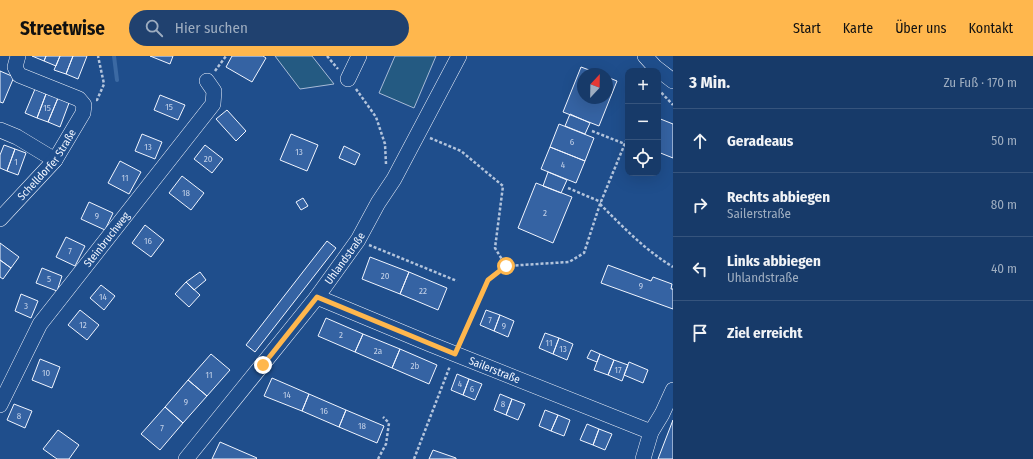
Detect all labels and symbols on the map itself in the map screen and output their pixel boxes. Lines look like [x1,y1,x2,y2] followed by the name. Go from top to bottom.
[577,68,613,104] north arrow
[165,102,173,112] house number: 15
[43,103,51,113] house number: 15
[15,127,79,203] street label: Schelldorfer Straße
[570,137,575,147] house number: 6
[144,142,152,152] house number: 13
[295,147,303,157] house number: 13
[204,154,213,164] house number: 20
[14,157,18,167] house number: 1
[561,160,566,170] house number: 4
[122,173,128,183] house number: 11
[182,188,191,198] house number: 18
[543,208,547,218] house number: 2
[81,209,133,270] street label: Steinbruchweg
[95,211,99,221] house number: 9
[322,230,368,287] street label: Uhlandstraße
[144,236,153,246] house number: 16
[68,246,72,256] house number: 7
[497,257,515,275] route start
[381,271,390,281] house number: 20
[47,274,51,284] house number: 5
[639,281,643,291] house number: 9
[419,286,427,296] house number: 22
[99,292,108,302] house number: 14
[24,301,28,311] house number: 3
[488,315,492,325] house number: 7
[79,320,87,330] house number: 12
[502,321,506,331] house number: 9
[339,330,343,340] house number: 2
[546,338,552,348] house number: 11
[559,344,567,354] house number: 13
[374,346,383,356] house number: 2a
[467,354,522,386] street label: Sailerstraße
[254,356,272,374] route end
[411,361,420,371] house number: 2b
[614,365,622,375] house number: 17
[42,368,50,378] house number: 10
[206,370,212,380] house number: 11
[458,379,463,389] house number: 4
[470,384,475,394] house number: 6
[283,390,292,400] house number: 14
[184,397,188,407] house number: 9
[501,399,506,409] house number: 8
[320,406,329,416] house number: 16
[17,411,22,421] house number: 8
[358,421,367,431] house number: 18
[160,423,164,433] house number: 7

